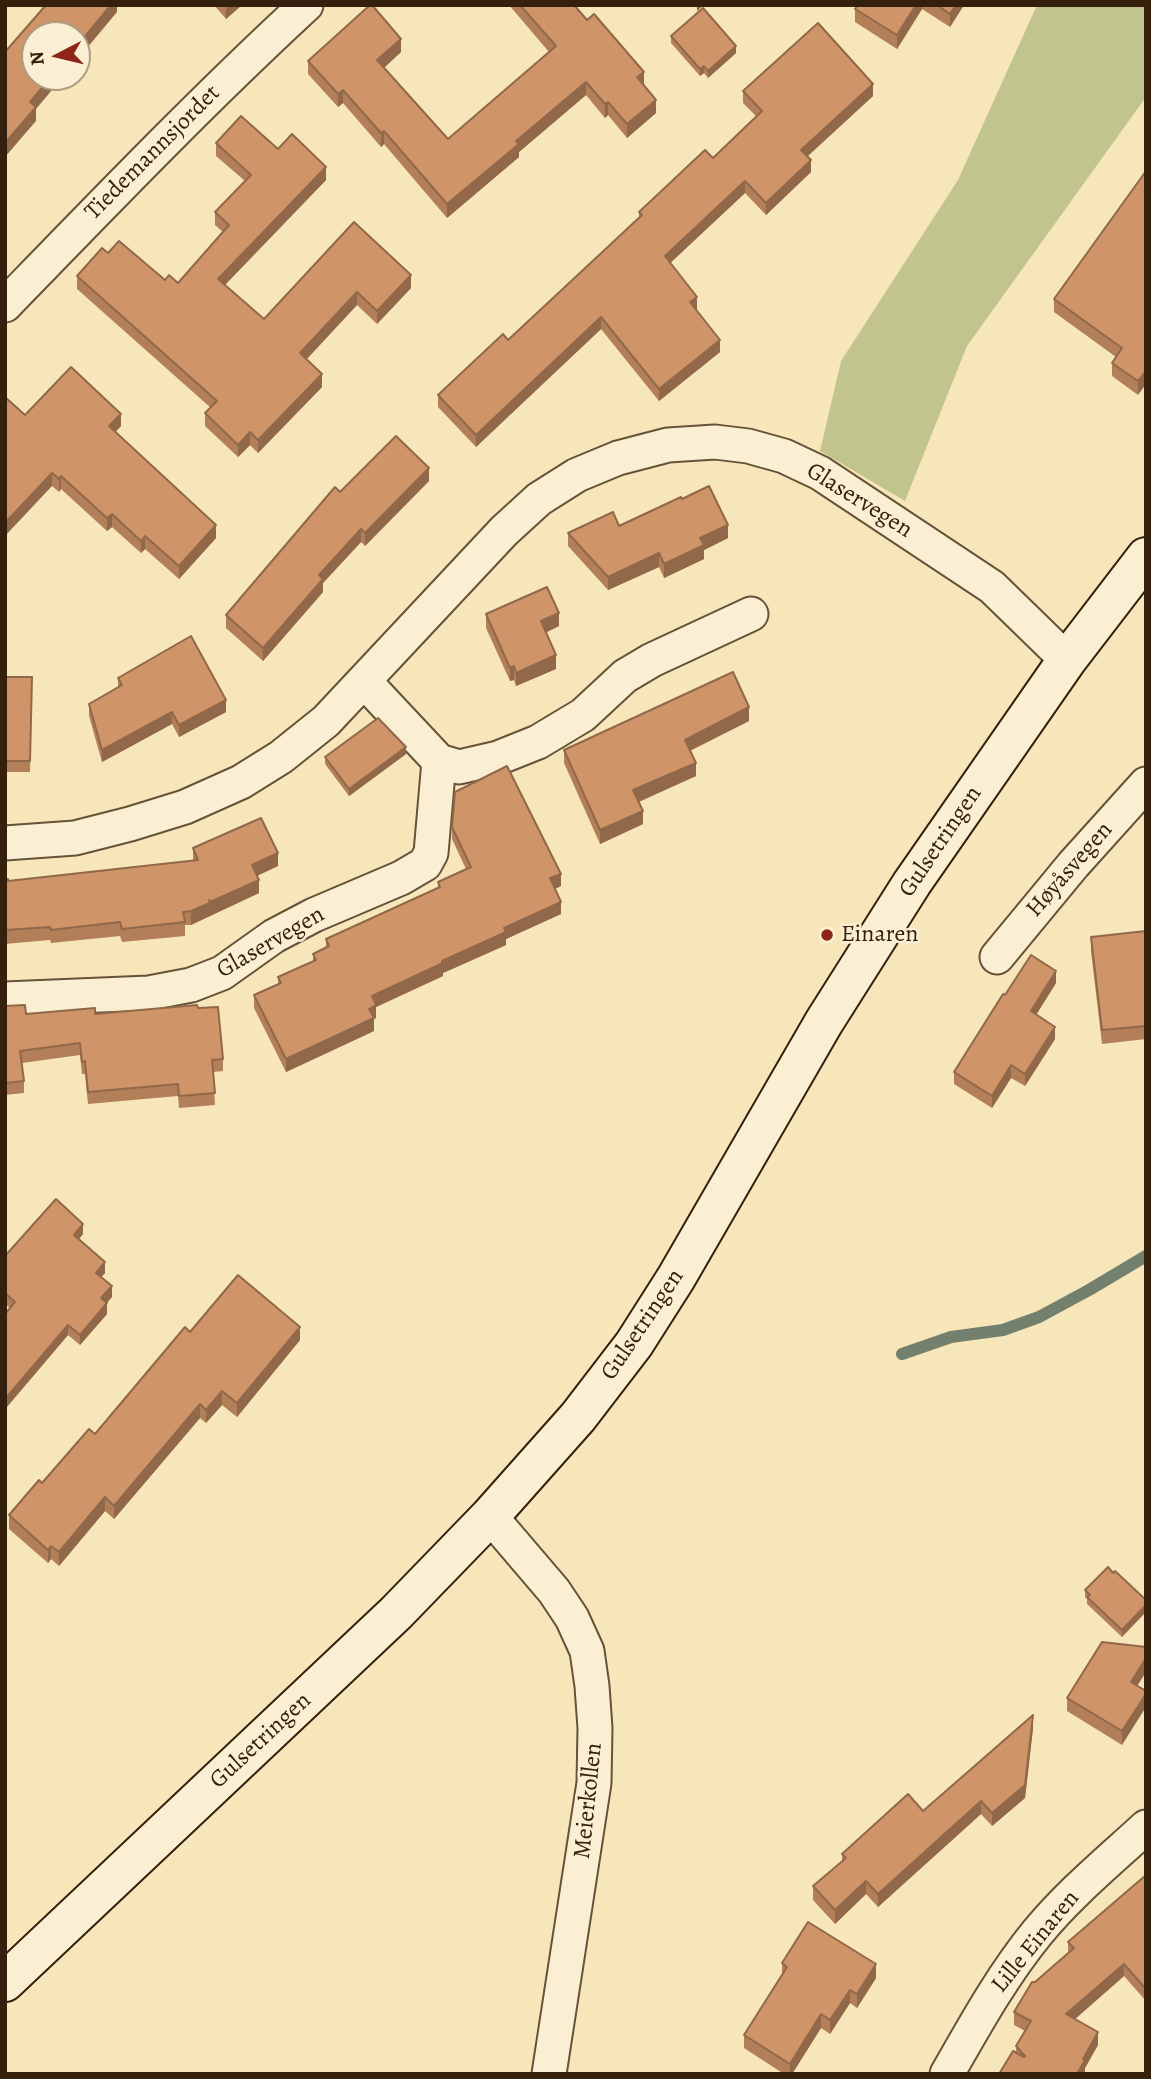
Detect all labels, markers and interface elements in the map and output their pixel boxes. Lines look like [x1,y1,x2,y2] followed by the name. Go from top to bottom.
[21,21,91,91] north arrow
[23,50,51,67] text: N
[79,79,227,227] street label: Tiedemannsjordet
[801,457,917,545] street label: Glaservegen
[893,781,989,903] street label: Gulsetringen
[1021,816,1119,924] street label: Høyåsvegen
[212,901,330,985] street label: Glaservegen
[841,921,918,949] place label: Einaren
[819,927,835,943] marker: Einaren
[595,1264,691,1386] street label: Gulsetringen
[204,1687,318,1795] street label: Gulsetringen
[569,1742,609,1860] street label: Meierkollen
[986,1885,1086,1999] street label: Lille Einaren

